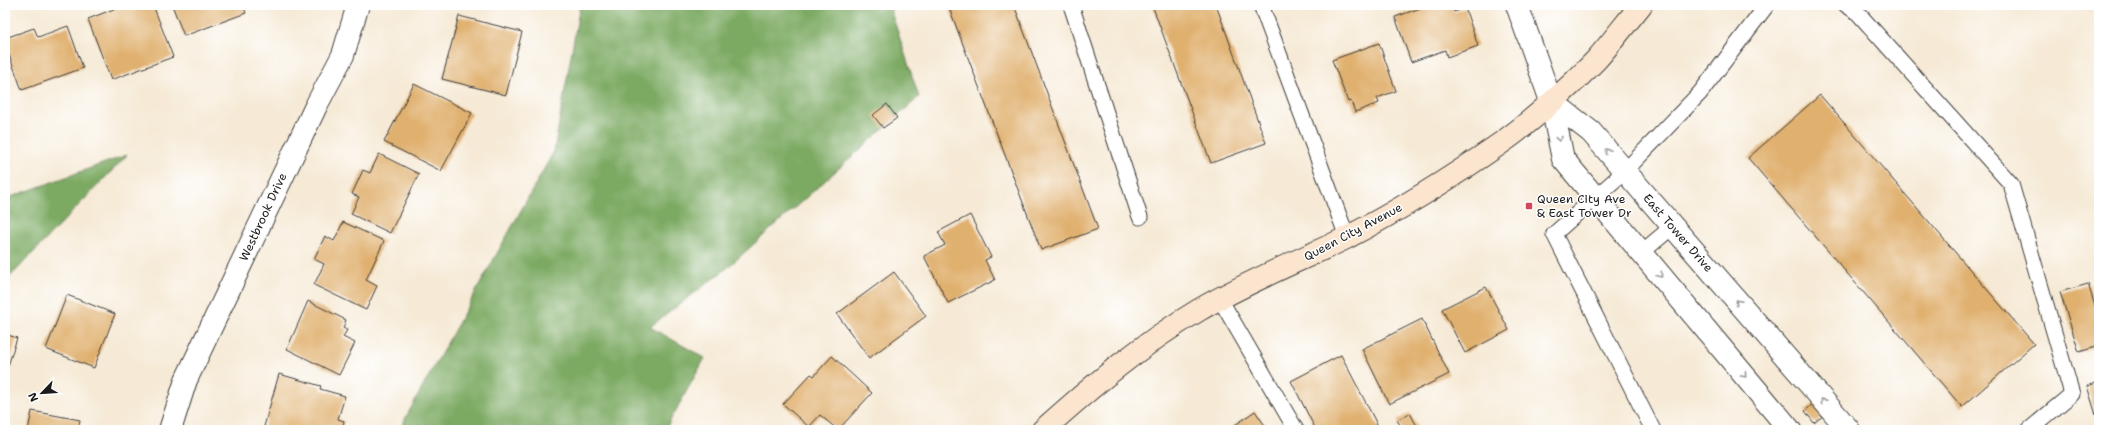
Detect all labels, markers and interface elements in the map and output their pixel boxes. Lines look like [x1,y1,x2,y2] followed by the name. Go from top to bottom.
[1554,136,1562,143] one-way arrow
[1605,148,1612,156] one-way arrow
[236,170,291,264] street label: Westbrook Drive
[1640,190,1717,276] street label: East Tower Drive
[1537,191,1632,221] place label: Queen City Ave & East Tower Dr
[1301,199,1405,265] street label: Queen City Avenue
[1524,201,1534,211] marker: Queen City Ave & East Tower Dr
[1656,271,1663,278] one-way arrow
[1735,300,1742,307] one-way arrow
[1739,370,1746,378] one-way arrow
[22,373,62,413] north arrow
[25,390,42,404] text: N
[1821,398,1828,405] one-way arrow

